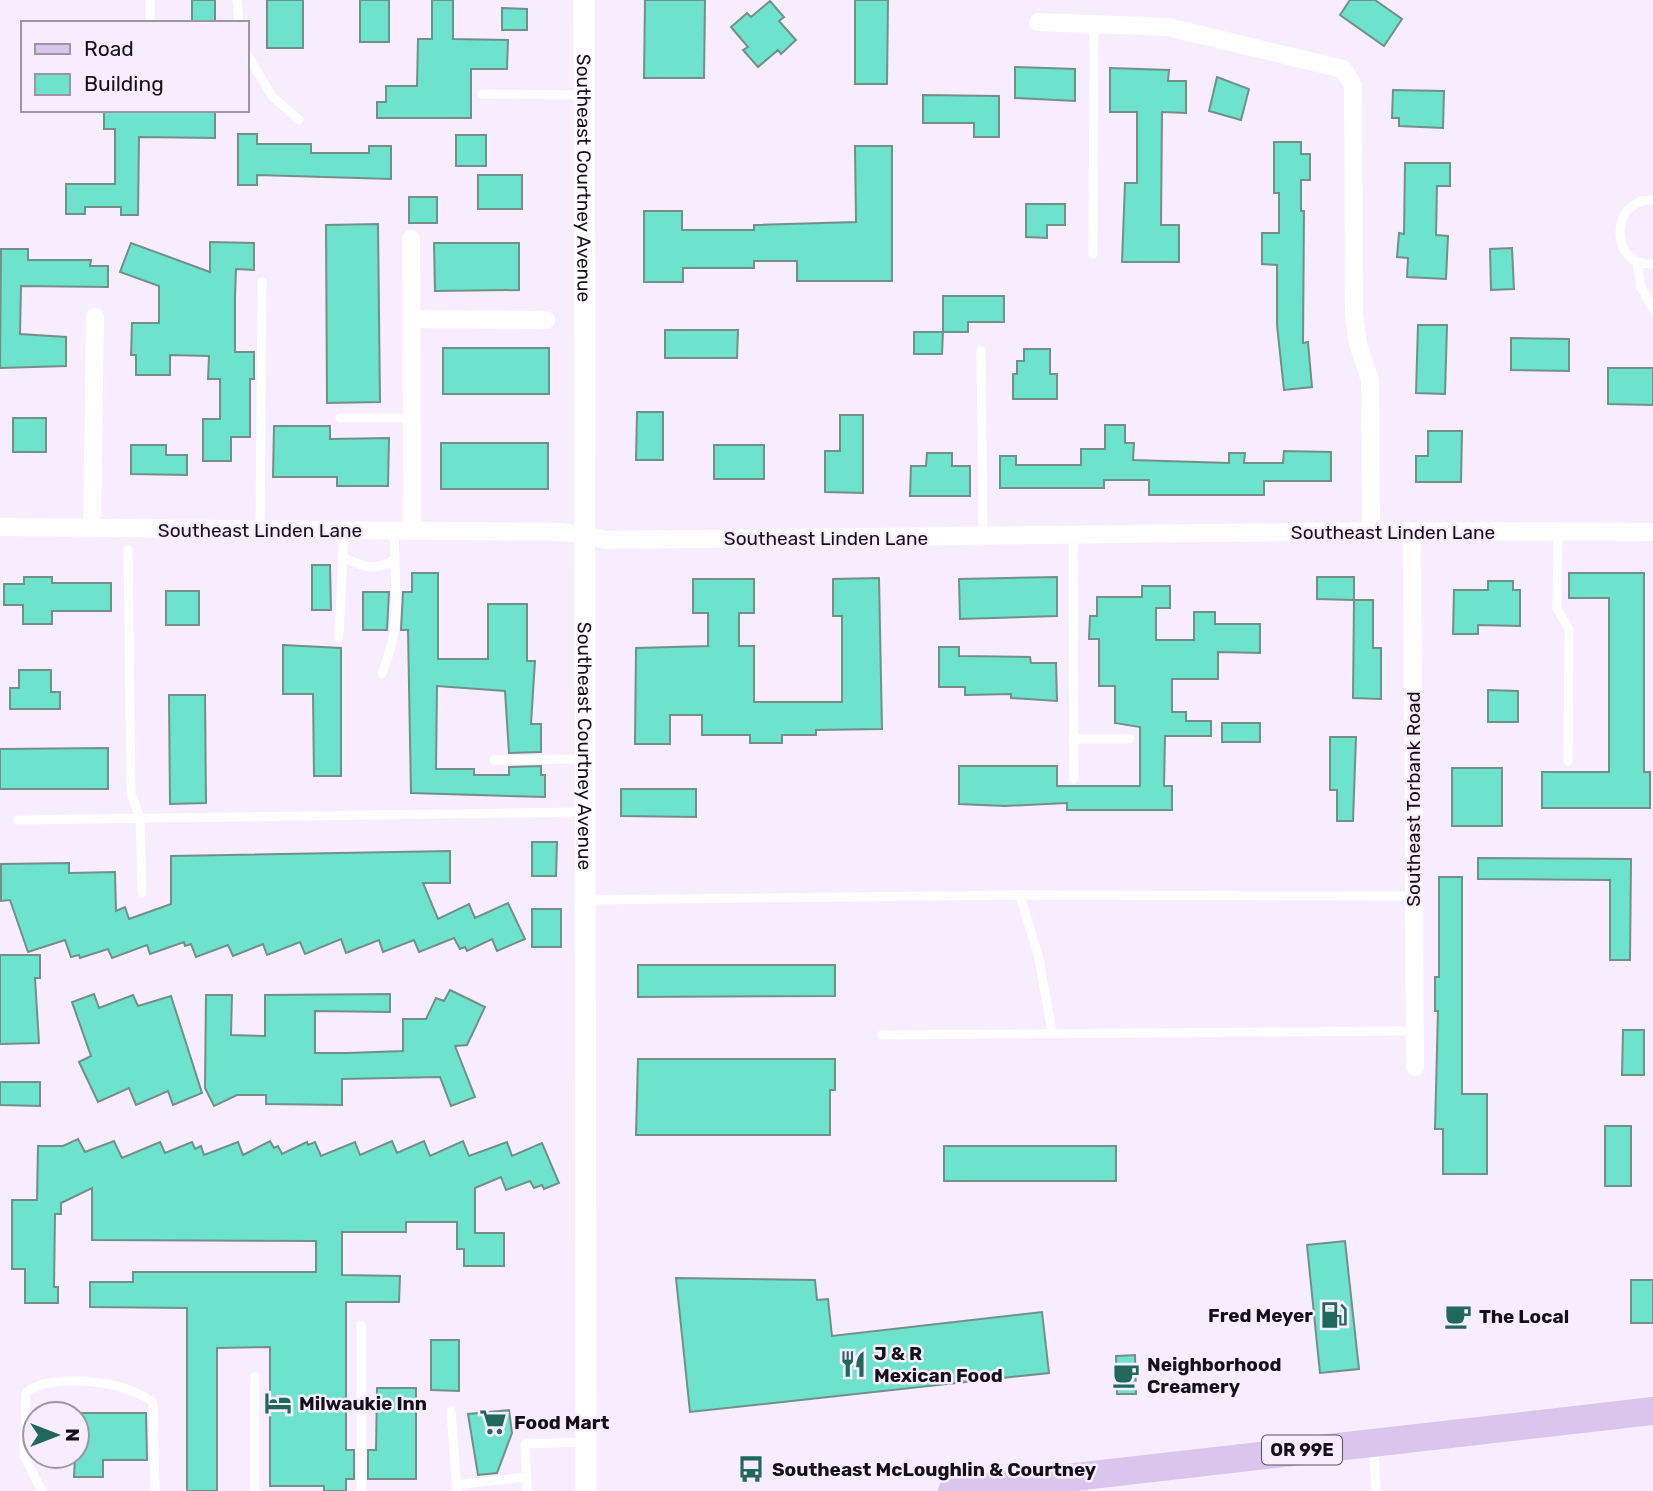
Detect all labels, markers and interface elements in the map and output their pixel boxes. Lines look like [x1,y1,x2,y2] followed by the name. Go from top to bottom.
[21,21,248,112] legend
[84,36,134,61] text: Road
[572,54,595,302] street label: Southeast Courtney Avenue
[84,71,164,96] text: Building
[158,519,362,542] street label: Southeast Linden Lane
[1291,521,1495,544] street label: Southeast Linden Lane
[724,527,928,550] street label: Southeast Linden Lane
[573,622,596,870] street label: Southeast Courtney Avenue
[1402,691,1425,907] street label: Southeast Torbank Road
[1319,1300,1349,1330] fuel station icon: Fred Meyer
[1443,1301,1473,1331] cafe icon: The Local
[1208,1304,1313,1327] place label: Fred Meyer
[1479,1305,1569,1328] place label: The Local
[874,1342,1003,1387] place label: J & R Mexican Food
[838,1349,868,1379] restaurant icon: J & R Mexican Food
[1147,1353,1282,1398] place label: Neighborhood Creamery
[1111,1360,1141,1390] cafe icon: Neighborhood Creamery
[263,1388,293,1418] hotel icon: Milwaukie Inn
[299,1392,427,1415] place label: Milwaukie Inn
[21,1400,91,1470] north arrow
[478,1407,508,1437] supermarket icon: Food Mart
[514,1411,609,1434] place label: Food Mart
[61,1428,84,1442] text: N
[1262,1436,1342,1464] road number: OR 99E
[736,1454,766,1484] bus stop icon: Southeast McLoughlin & Courtney
[772,1458,1097,1481] place label: Southeast McLoughlin & Courtney

